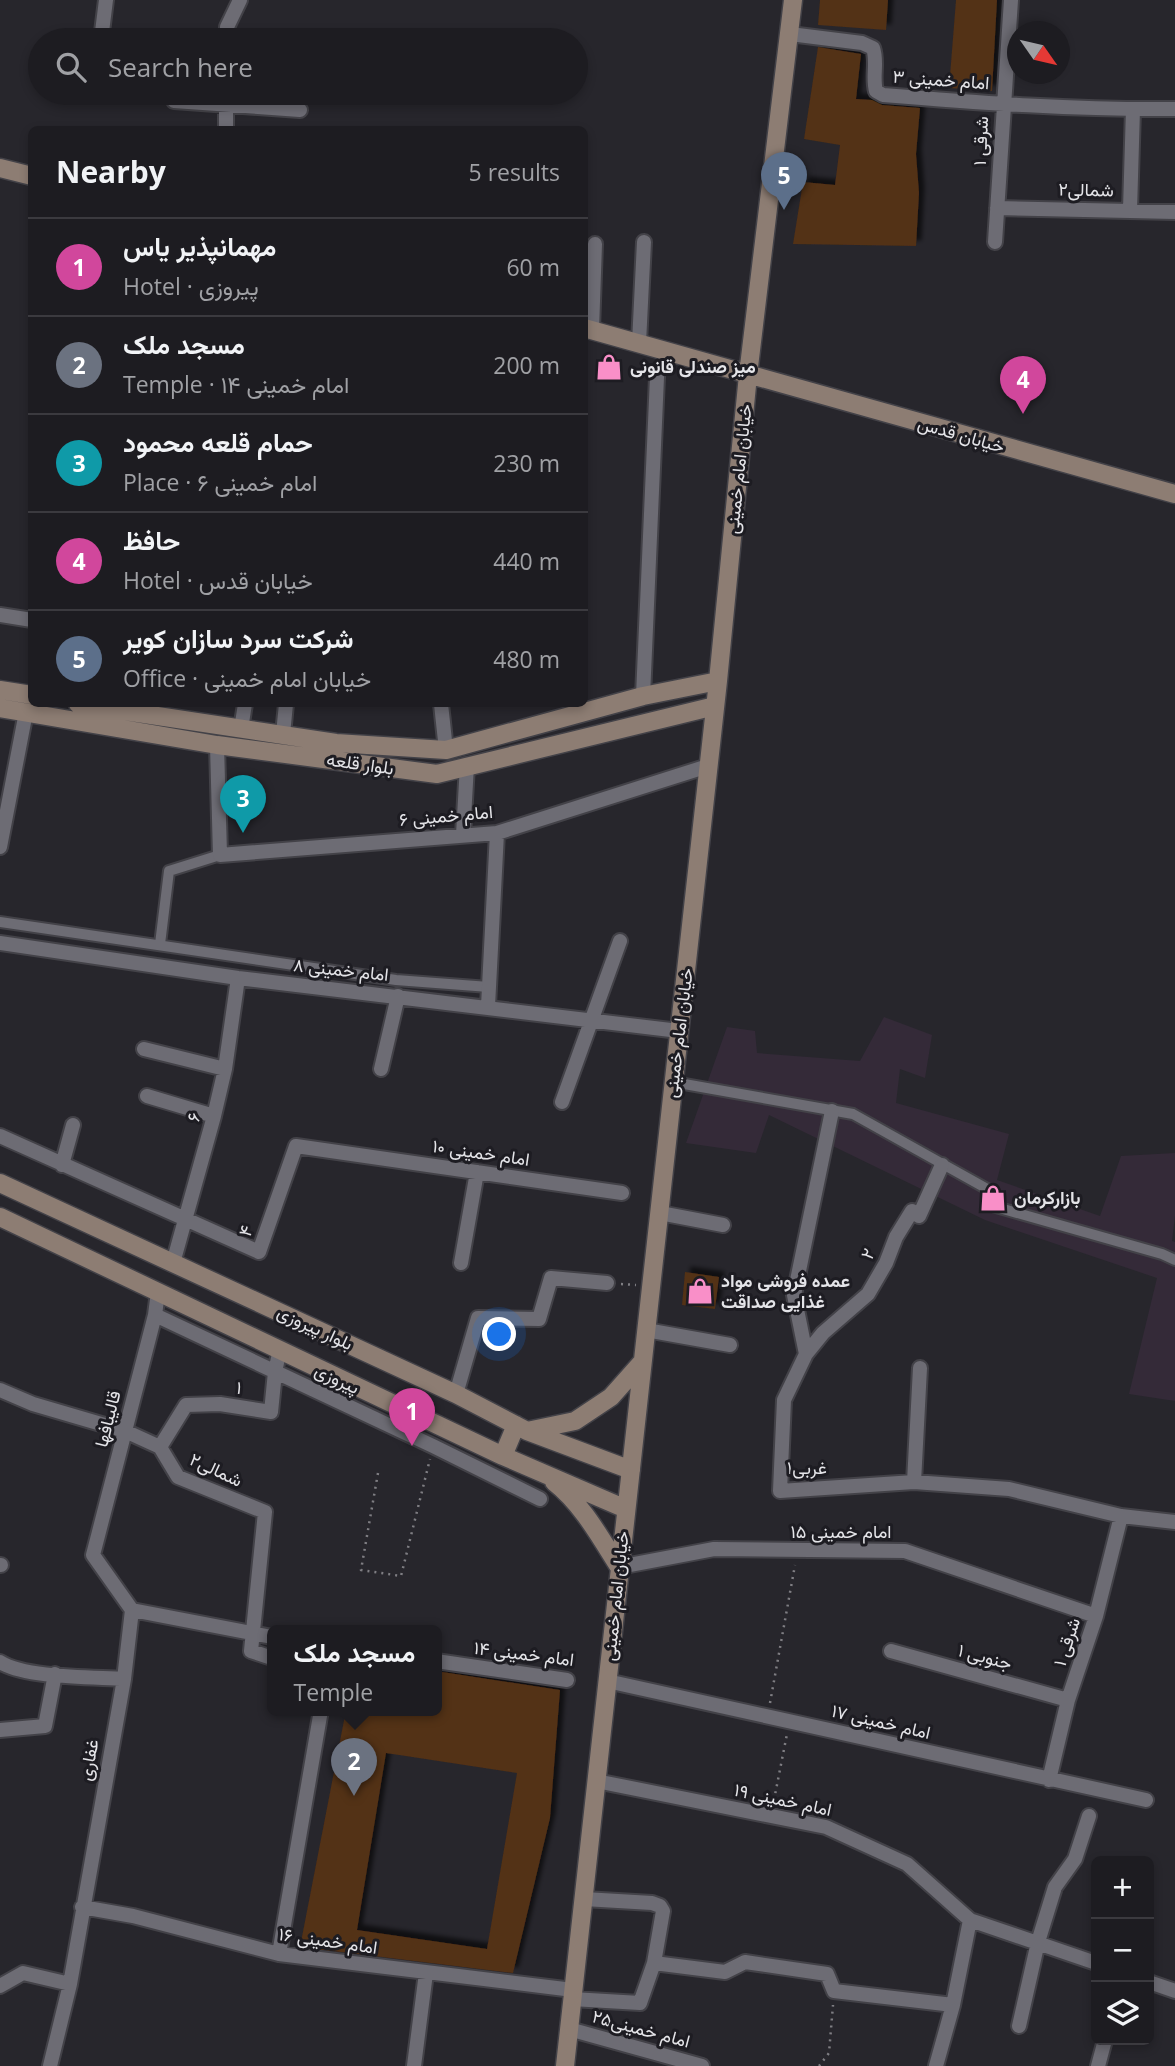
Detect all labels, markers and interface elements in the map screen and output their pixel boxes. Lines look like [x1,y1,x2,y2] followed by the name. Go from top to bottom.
[1007,21,1070,84] north arrow
[28,28,588,105] search box
[52,48,90,86] icon: search
[108,49,253,85] text: Search here
[892,64,990,95] street label: امام خمینی ۳
[967,116,993,166] street label: شرقی ۱
[56,151,166,192] text: Nearby
[761,152,807,210] pin: 5
[469,156,560,188] text: 5 results
[1058,177,1114,201] street label: شمالی۲
[123,228,276,264] text: مهمانپذیر یاس
[72,251,86,283] text: 1
[506,251,560,283] text: 60 m
[123,270,259,302] text: Hotel · پیروزی
[123,326,245,362] text: مسجد ملک
[72,349,86,381] text: 2
[493,349,560,381] text: 200 m
[594,352,624,382] shop icon: میز صندلی قانونی
[630,354,756,378] place label: میز صندلی قانونی
[1000,356,1046,414] pin: 4
[123,368,349,400] text: Temple · امام خمینی ۱۴
[719,403,758,535] street label: خیابان امام خمینی
[915,410,1007,458] street label: خیابان قدس
[123,424,313,460] text: حمام قلعه محمود
[72,447,86,479] text: 3
[493,447,560,479] text: 230 m
[123,466,317,498] text: Place · امام خمینی ۶
[123,522,180,558] text: حافظ
[72,545,86,577] text: 4
[493,545,560,577] text: 440 m
[123,564,313,596] text: Hotel · خیابان قدس
[123,620,354,656] text: شرکت سرد سازان کویر
[72,643,86,675] text: 5
[493,643,560,675] text: 480 m
[123,662,371,694] text: Office · خیابان امام خمینی
[325,746,395,780] street label: بلوار قلعه
[220,775,266,833] pin: 3
[398,799,494,832] street label: امام خمینی ۶
[292,952,390,987] street label: امام خمینی ۸
[658,967,699,1099] street label: خیابان امام خمینی
[180,1109,206,1124] street label: ۶
[431,1133,531,1172] street label: امام خمینی ۱۰
[978,1183,1008,1213] shop icon: بازارکرمان
[1014,1185,1080,1209] place label: بازارکرمان
[232,1222,258,1239] street label: ۴
[854,1244,880,1263] street label: ۲
[721,1268,850,1313] place label: عمده فروشی مواد غذایی صداقت
[685,1276,715,1306] shop icon: عمده فروشی مواد غذایی صداقت
[273,1299,357,1356] street label: بلوار پیروزی
[482,1317,516,1351] your location
[311,1357,364,1400] street label: پیروزی
[235,1375,244,1399] street label: ۱
[88,1388,126,1450] street label: قالیبافها
[389,1388,435,1446] pin: 1
[186,1446,247,1492] street label: شمالی۲
[787,1455,827,1479] street label: غربی۱
[790,1519,892,1544] street label: امام خمینی ۱۵
[596,1530,635,1662] street label: خیابان امام خمینی
[1047,1614,1085,1669] street label: ۱ شرقی
[267,1625,442,1716] popup
[294,1634,415,1670] text: مسجد ملک
[473,1635,576,1672] street label: امام خمینی ۱۴
[956,1637,1015,1675] street label: ۱ جنوبی
[294,1676,373,1708] text: Temple
[829,1698,933,1745] street label: امام خمینی ۱۷
[73,1737,103,1783] street label: غفاری
[331,1738,377,1796] pin: 2
[732,1777,834,1822] street label: امام خمینی ۱۹
[1091,1856,1154,2045] map controls
[1091,1856,1154,1919] button: +
[1091,1919,1154,1982] button: −
[277,1921,379,1960] street label: امام خمینی ۱۶
[1091,1982,1154,2045] button: layers
[589,2003,693,2054] street label: امام خمینی۲۵

